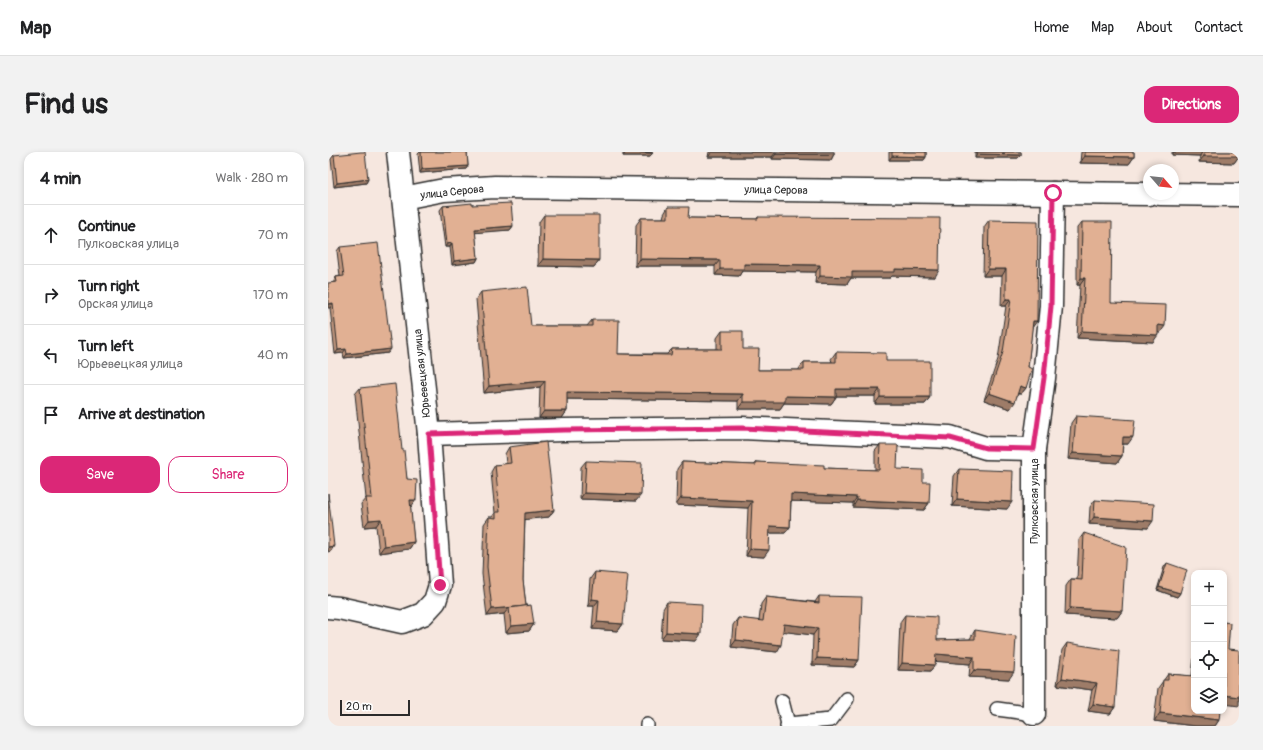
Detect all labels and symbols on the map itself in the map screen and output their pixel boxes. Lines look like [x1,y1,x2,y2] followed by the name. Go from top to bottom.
[1143,164,1179,200] north arrow
[419,182,484,202] street label: улица Серова
[743,183,808,197] street label: улица Серова
[1044,184,1062,202] route start
[411,328,433,418] street label: Юрьевецкая улица
[1028,458,1041,544] street label: Пулковская улица
[431,576,449,594] route end
[340,698,410,717] scale bar

